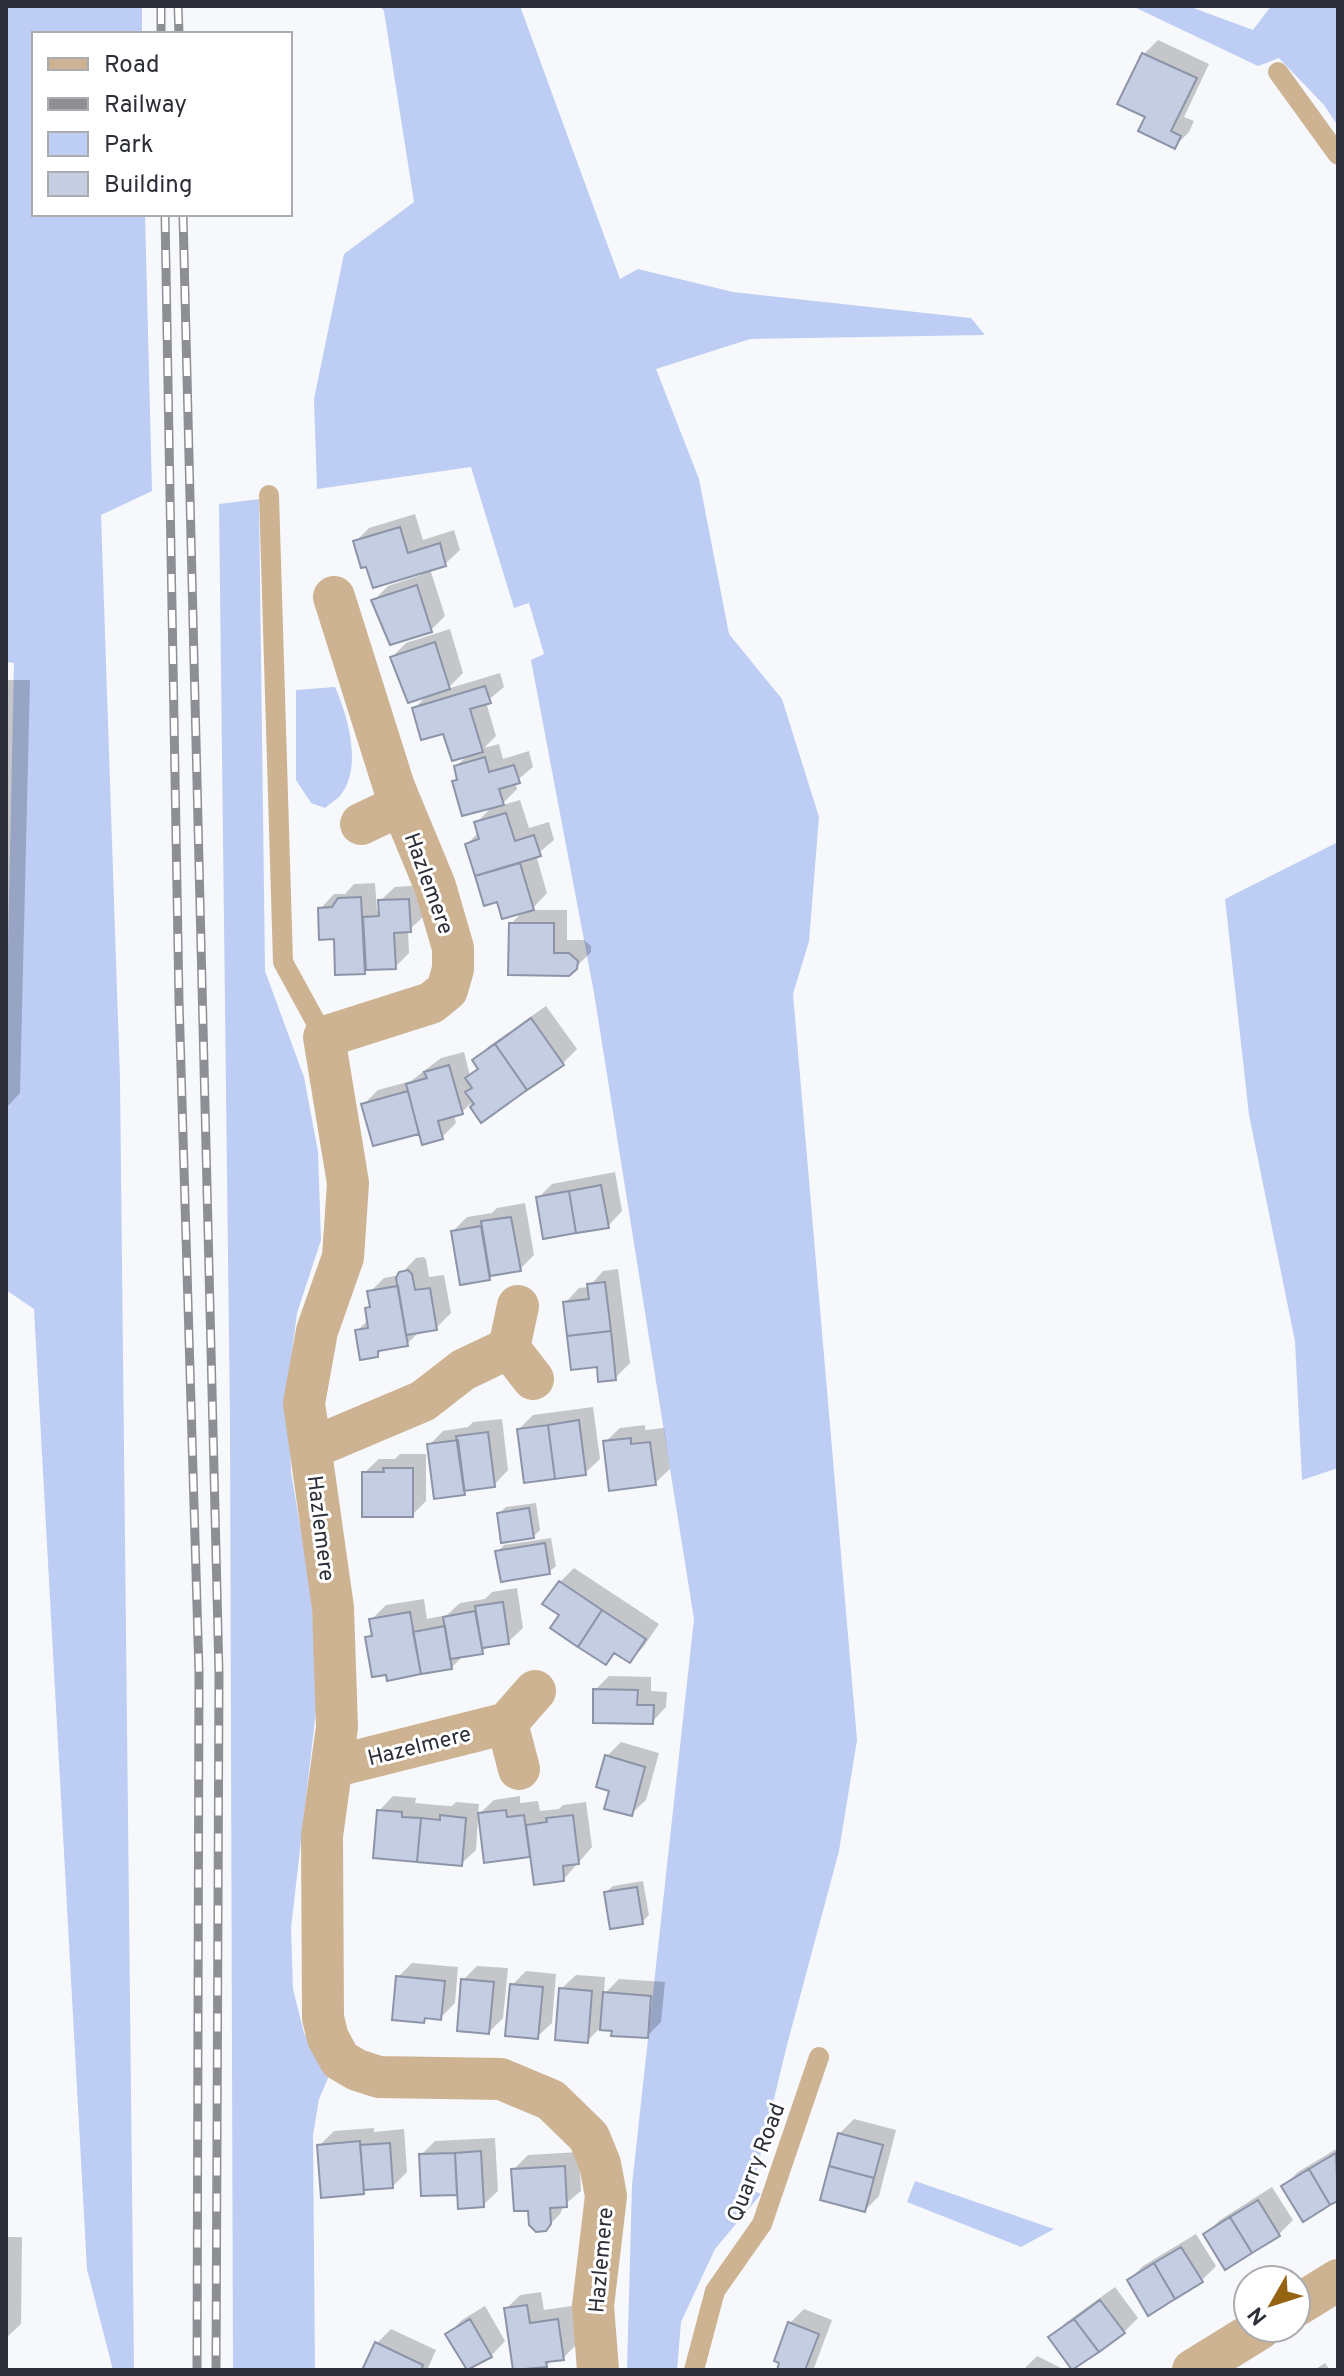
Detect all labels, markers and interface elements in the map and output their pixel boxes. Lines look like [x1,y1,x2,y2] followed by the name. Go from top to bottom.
[32,32,292,216] legend
[104,51,160,81] text: Road
[104,91,187,121] text: Railway
[104,131,154,161] text: Park
[104,171,193,201] text: Building
[397,829,458,938] street label: Hazlemere
[300,1474,339,1583] street label: Hazlemere
[365,1722,474,1773] street label: Hazelmere
[722,2100,792,2226] street label: Quarry Road
[584,2206,621,2314] street label: Hazlemere
[1232,2264,1312,2344] north arrow
[1243,2300,1274,2330] text: N

